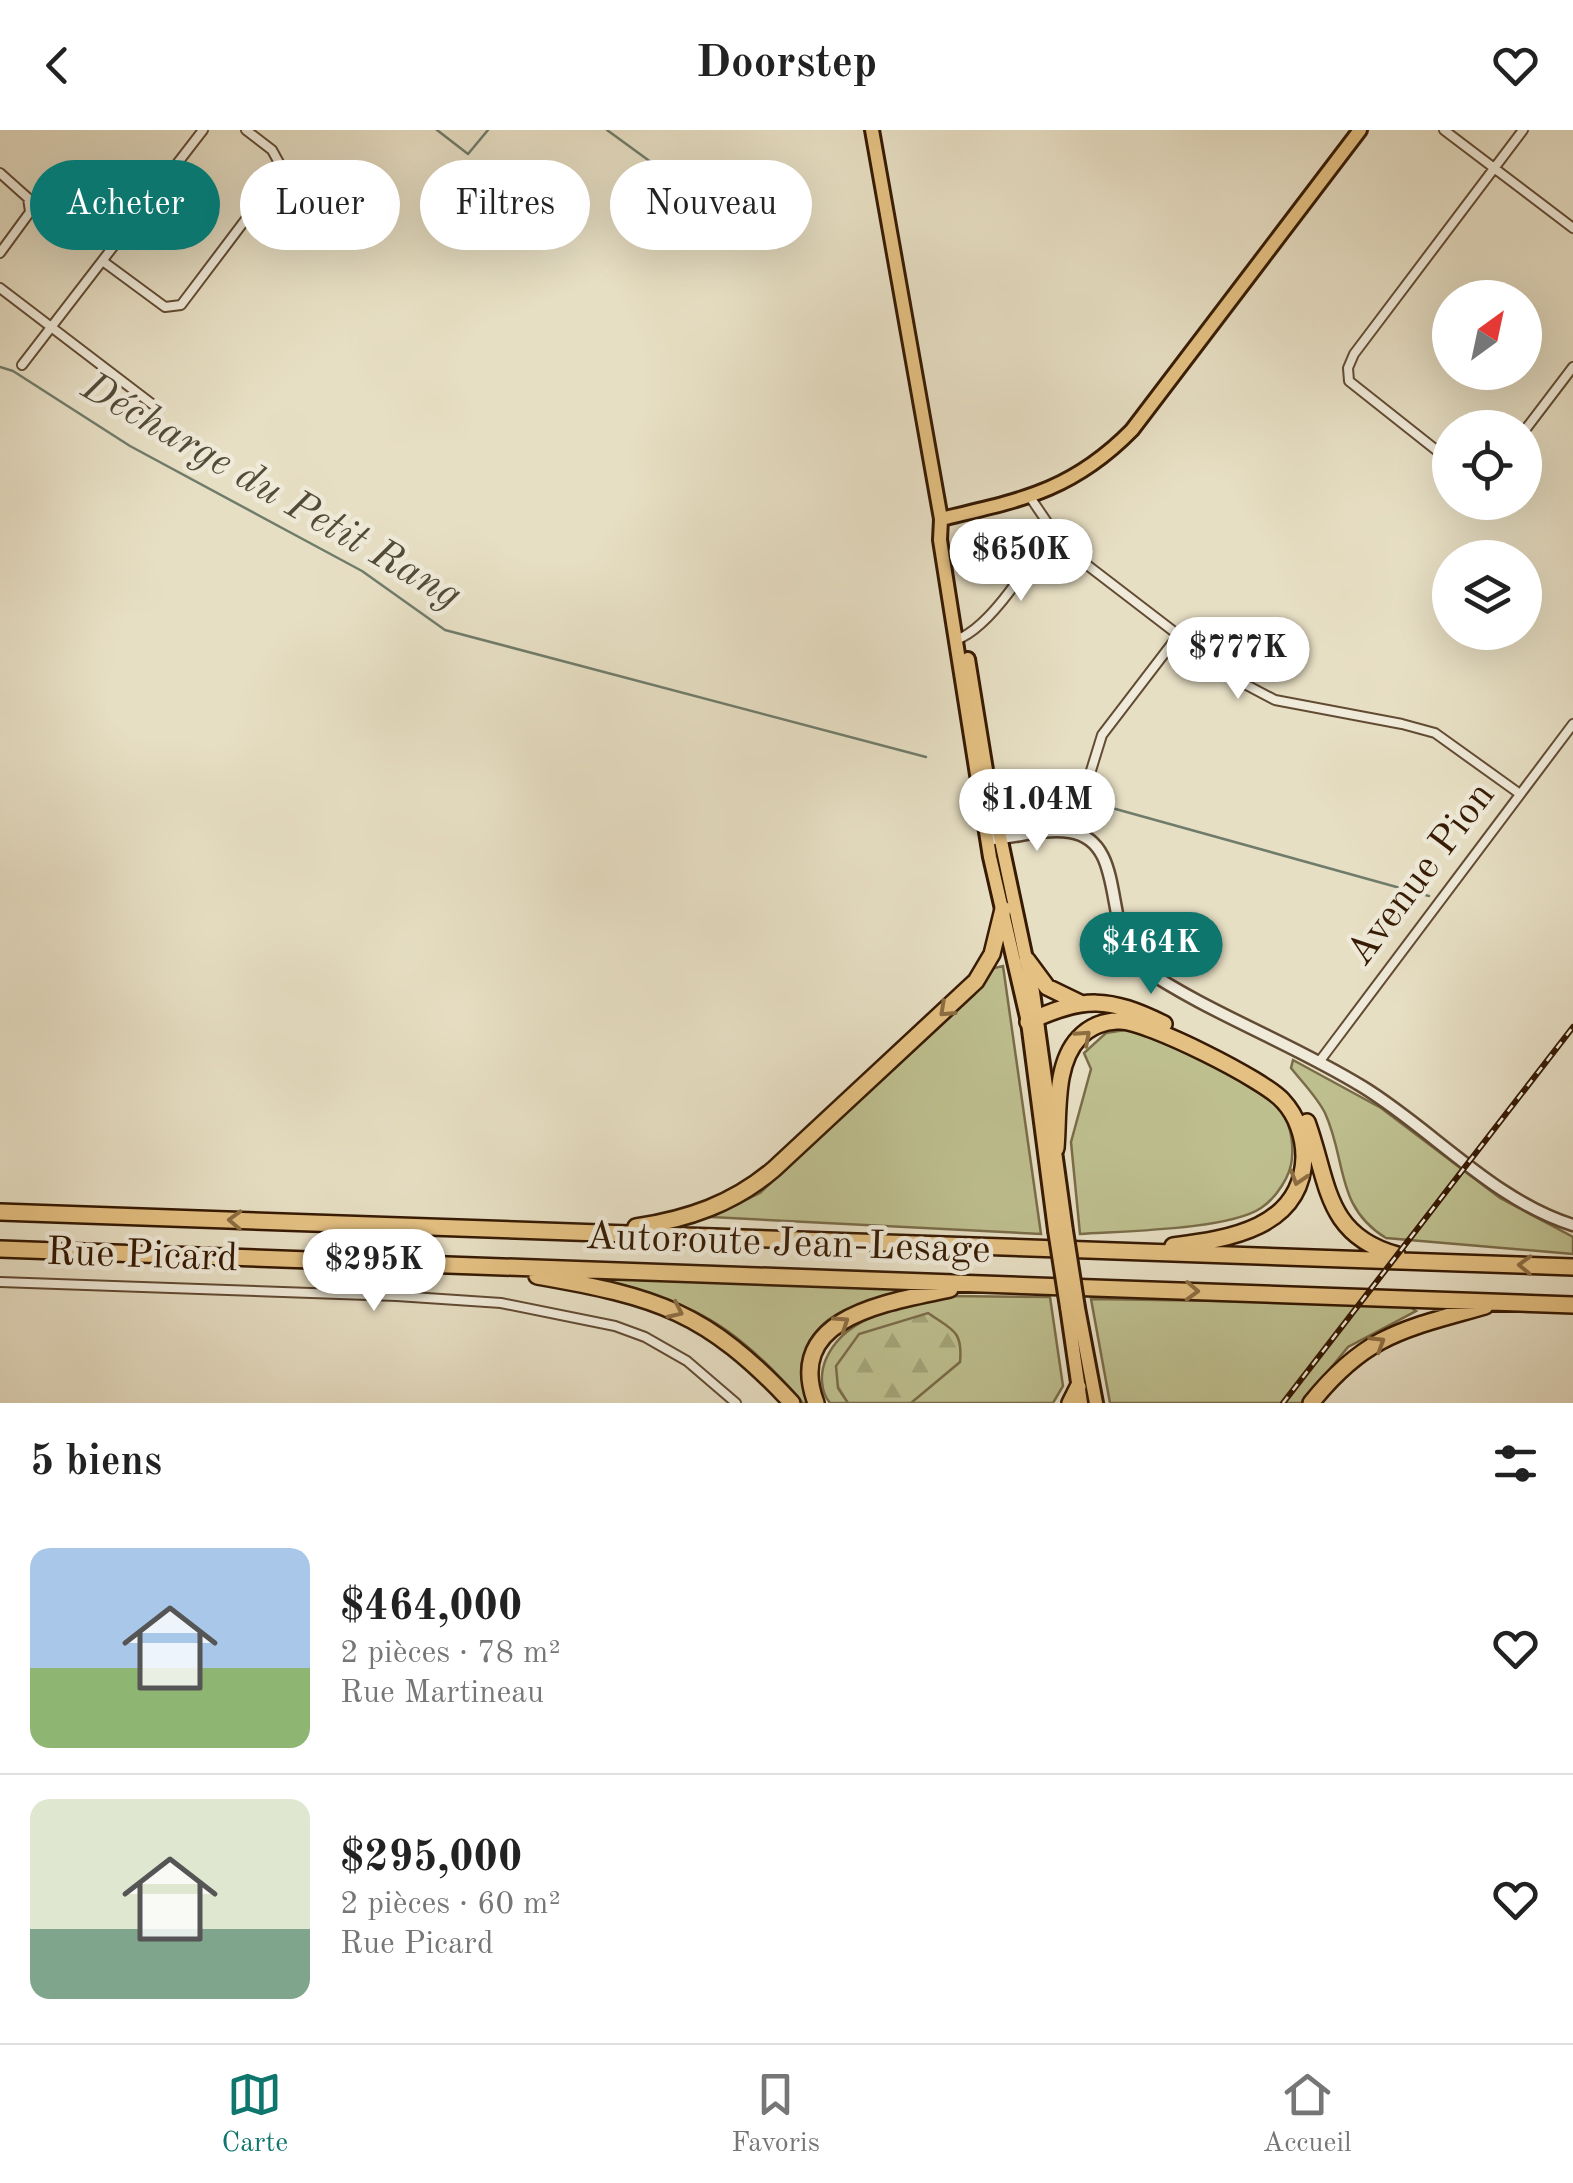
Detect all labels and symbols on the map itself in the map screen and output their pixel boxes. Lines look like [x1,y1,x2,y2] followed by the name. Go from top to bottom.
[1432,280,1542,390] north arrow
[73,366,468,618] water label: Décharge du Petit Rang
[951,519,1091,604] pin: $650K
[1168,617,1308,702] pin: $777K
[956,769,1118,854] pin: $1.04M
[1341,776,1503,974] street label: Avenue Pion
[1081,912,1221,997] pin: $464K
[939,998,958,1016] one-way arrow
[1072,1031,1091,1049] one-way arrow
[1290,1169,1310,1186] one-way arrow
[226,1210,242,1231] one-way arrow
[585,1218,991,1272] street label: Autoroute Jean-Lesage
[304,1229,444,1314] pin: $295K
[45,1234,239,1280] street label: Rue Picard
[1517,1255,1533,1276] one-way arrow
[1184,1281,1200,1302] one-way arrow
[665,1299,683,1319] one-way arrow
[830,1317,849,1335] one-way arrow
[1367,1336,1385,1355] one-way arrow

